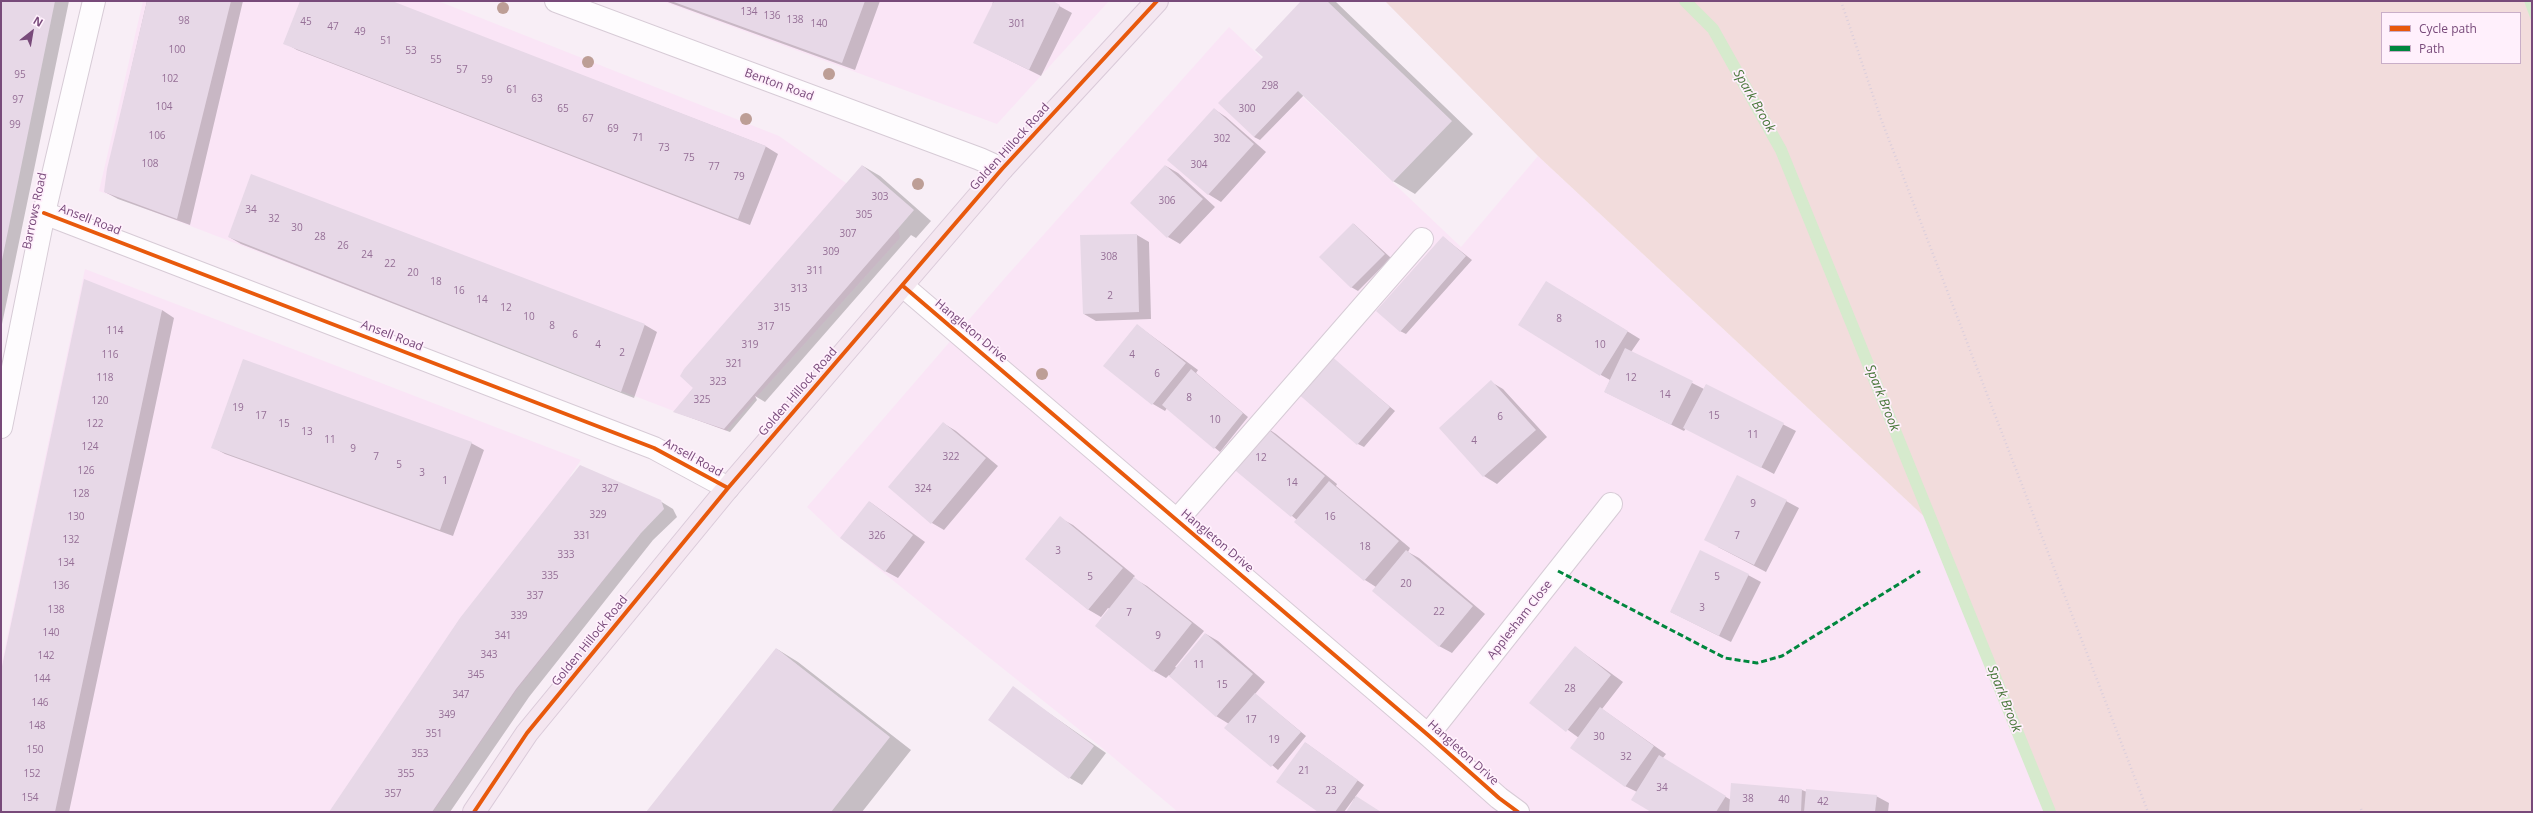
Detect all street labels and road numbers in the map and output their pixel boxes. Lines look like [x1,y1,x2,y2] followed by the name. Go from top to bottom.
[742,66,816,104] street label: Benton Road
[967,100,1053,194] street label: Golden Hillock Road
[20,171,50,251] street label: Barrows Road
[57,202,123,238] street label: Ansell Road
[932,296,1010,366] street label: Hangleton Drive
[359,318,425,354] street label: Ansell Road
[756,345,840,439] street label: Golden Hillock Road
[661,436,725,480] street label: Ansell Road
[1178,506,1256,576] street label: Hangleton Drive
[1485,578,1555,662] street label: Applesham Close
[549,593,631,689] street label: Golden Hillock Road
[1425,717,1501,789] street label: Hangleton Drive

